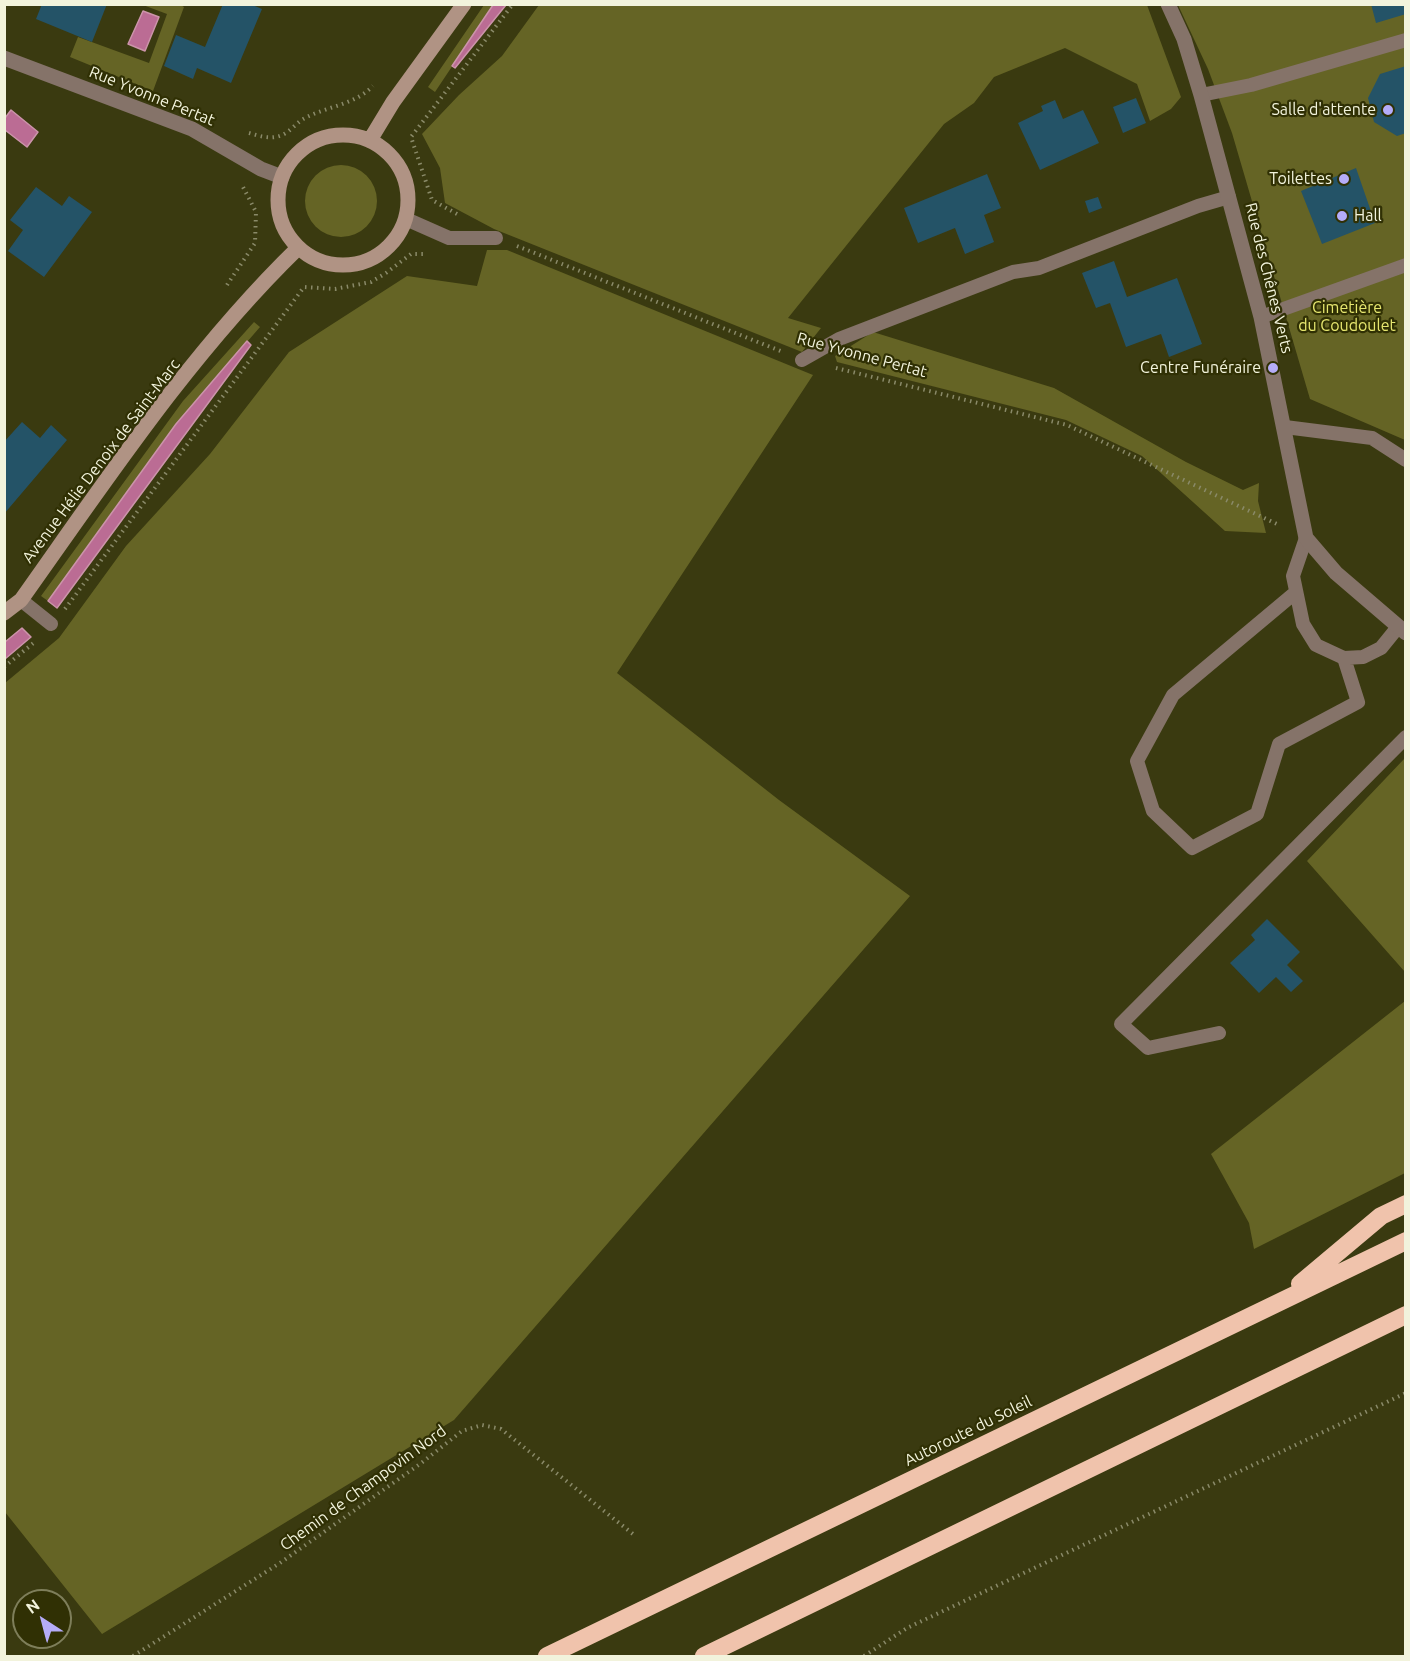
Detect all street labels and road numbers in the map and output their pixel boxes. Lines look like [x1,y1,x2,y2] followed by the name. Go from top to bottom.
[86,62,218,130] street label: Rue Yvonne Pertat
[1241,201,1297,355] street label: Rue des Chênes Verts
[795,328,929,382] street label: Rue Yvonne Pertat
[18,355,184,567] street label: Avenue Hélie Denoix de Saint-Marc
[901,1392,1035,1470] street label: Autoroute du Soleil
[276,1421,450,1555] street label: Chemin de Champovin Nord

